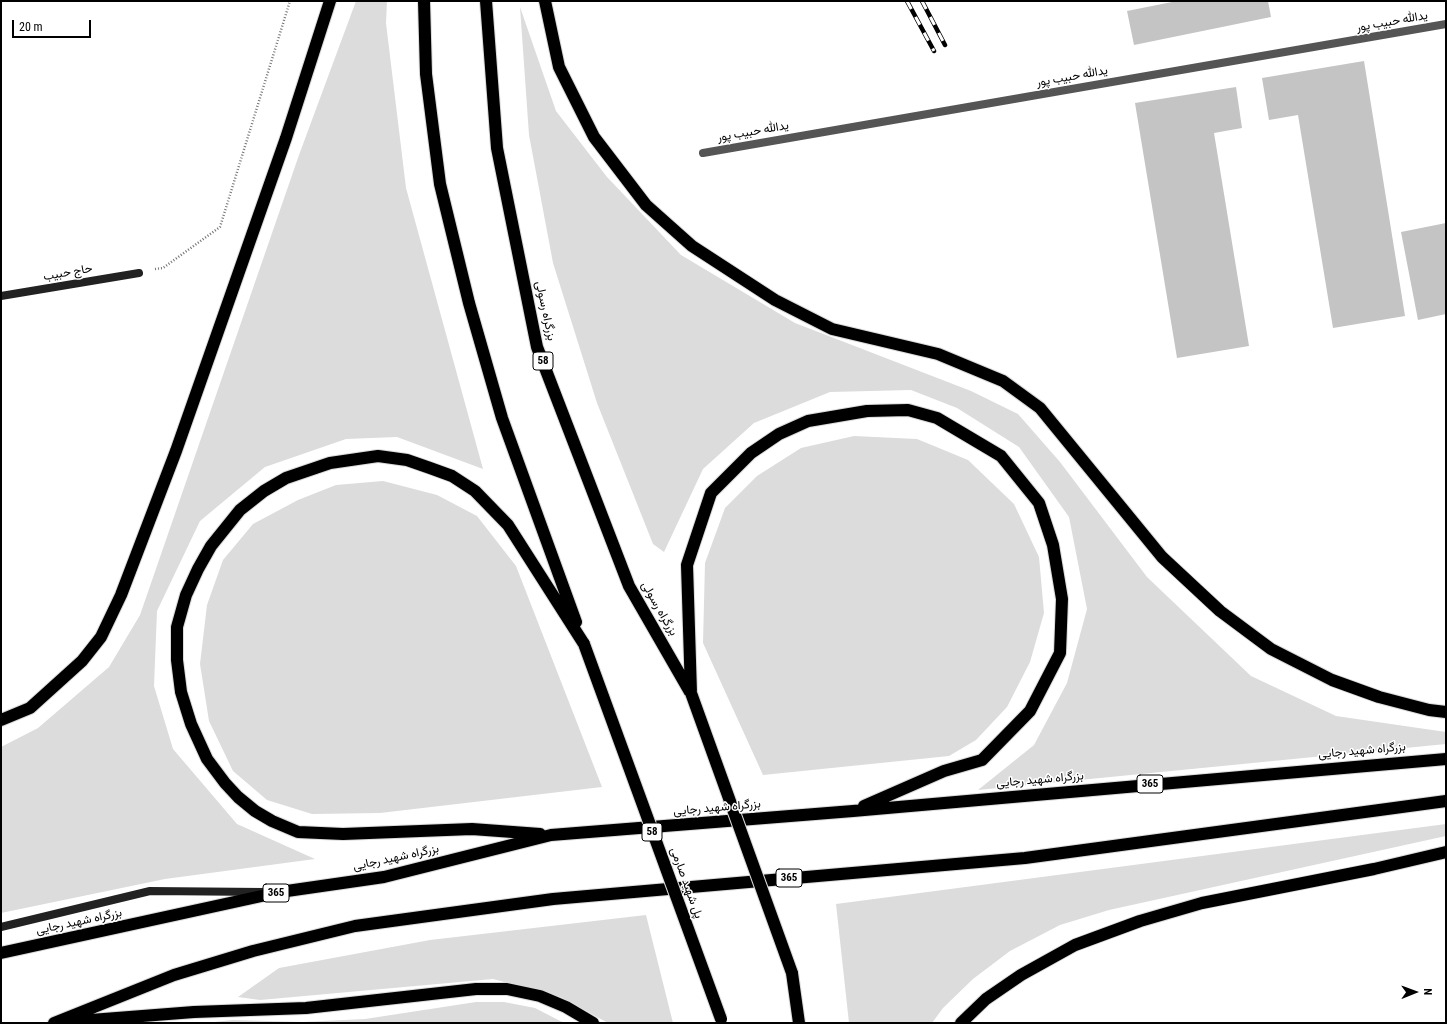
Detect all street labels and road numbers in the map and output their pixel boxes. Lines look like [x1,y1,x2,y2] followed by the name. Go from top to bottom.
[1355,9,1429,35] street label: یدالله حبیب پور
[1035,64,1109,90] street label: یدالله حبیب پور
[716,119,790,145] street label: یدالله حبیب پور
[42,262,94,284] street label: حاج حبیب
[532,280,558,342] street label: بزرگراه رسولی
[533,352,553,370] road number: 58
[638,579,680,639] street label: بزرگراه رسولی
[1318,740,1406,762] street label: بزرگراه شهید رجایی
[996,769,1084,791] street label: بزرگراه شهید رجایی
[1137,775,1163,793] road number: 365
[673,797,761,819] street label: بزرگراه شهید رجایی
[642,823,662,841] road number: 58
[352,842,440,874] street label: بزرگراه شهید رجایی
[666,845,706,921] street label: پل شهید صارمی
[776,869,802,887] road number: 365
[263,884,289,902] road number: 365
[35,906,123,938] street label: بزرگراه شهید رجایی

